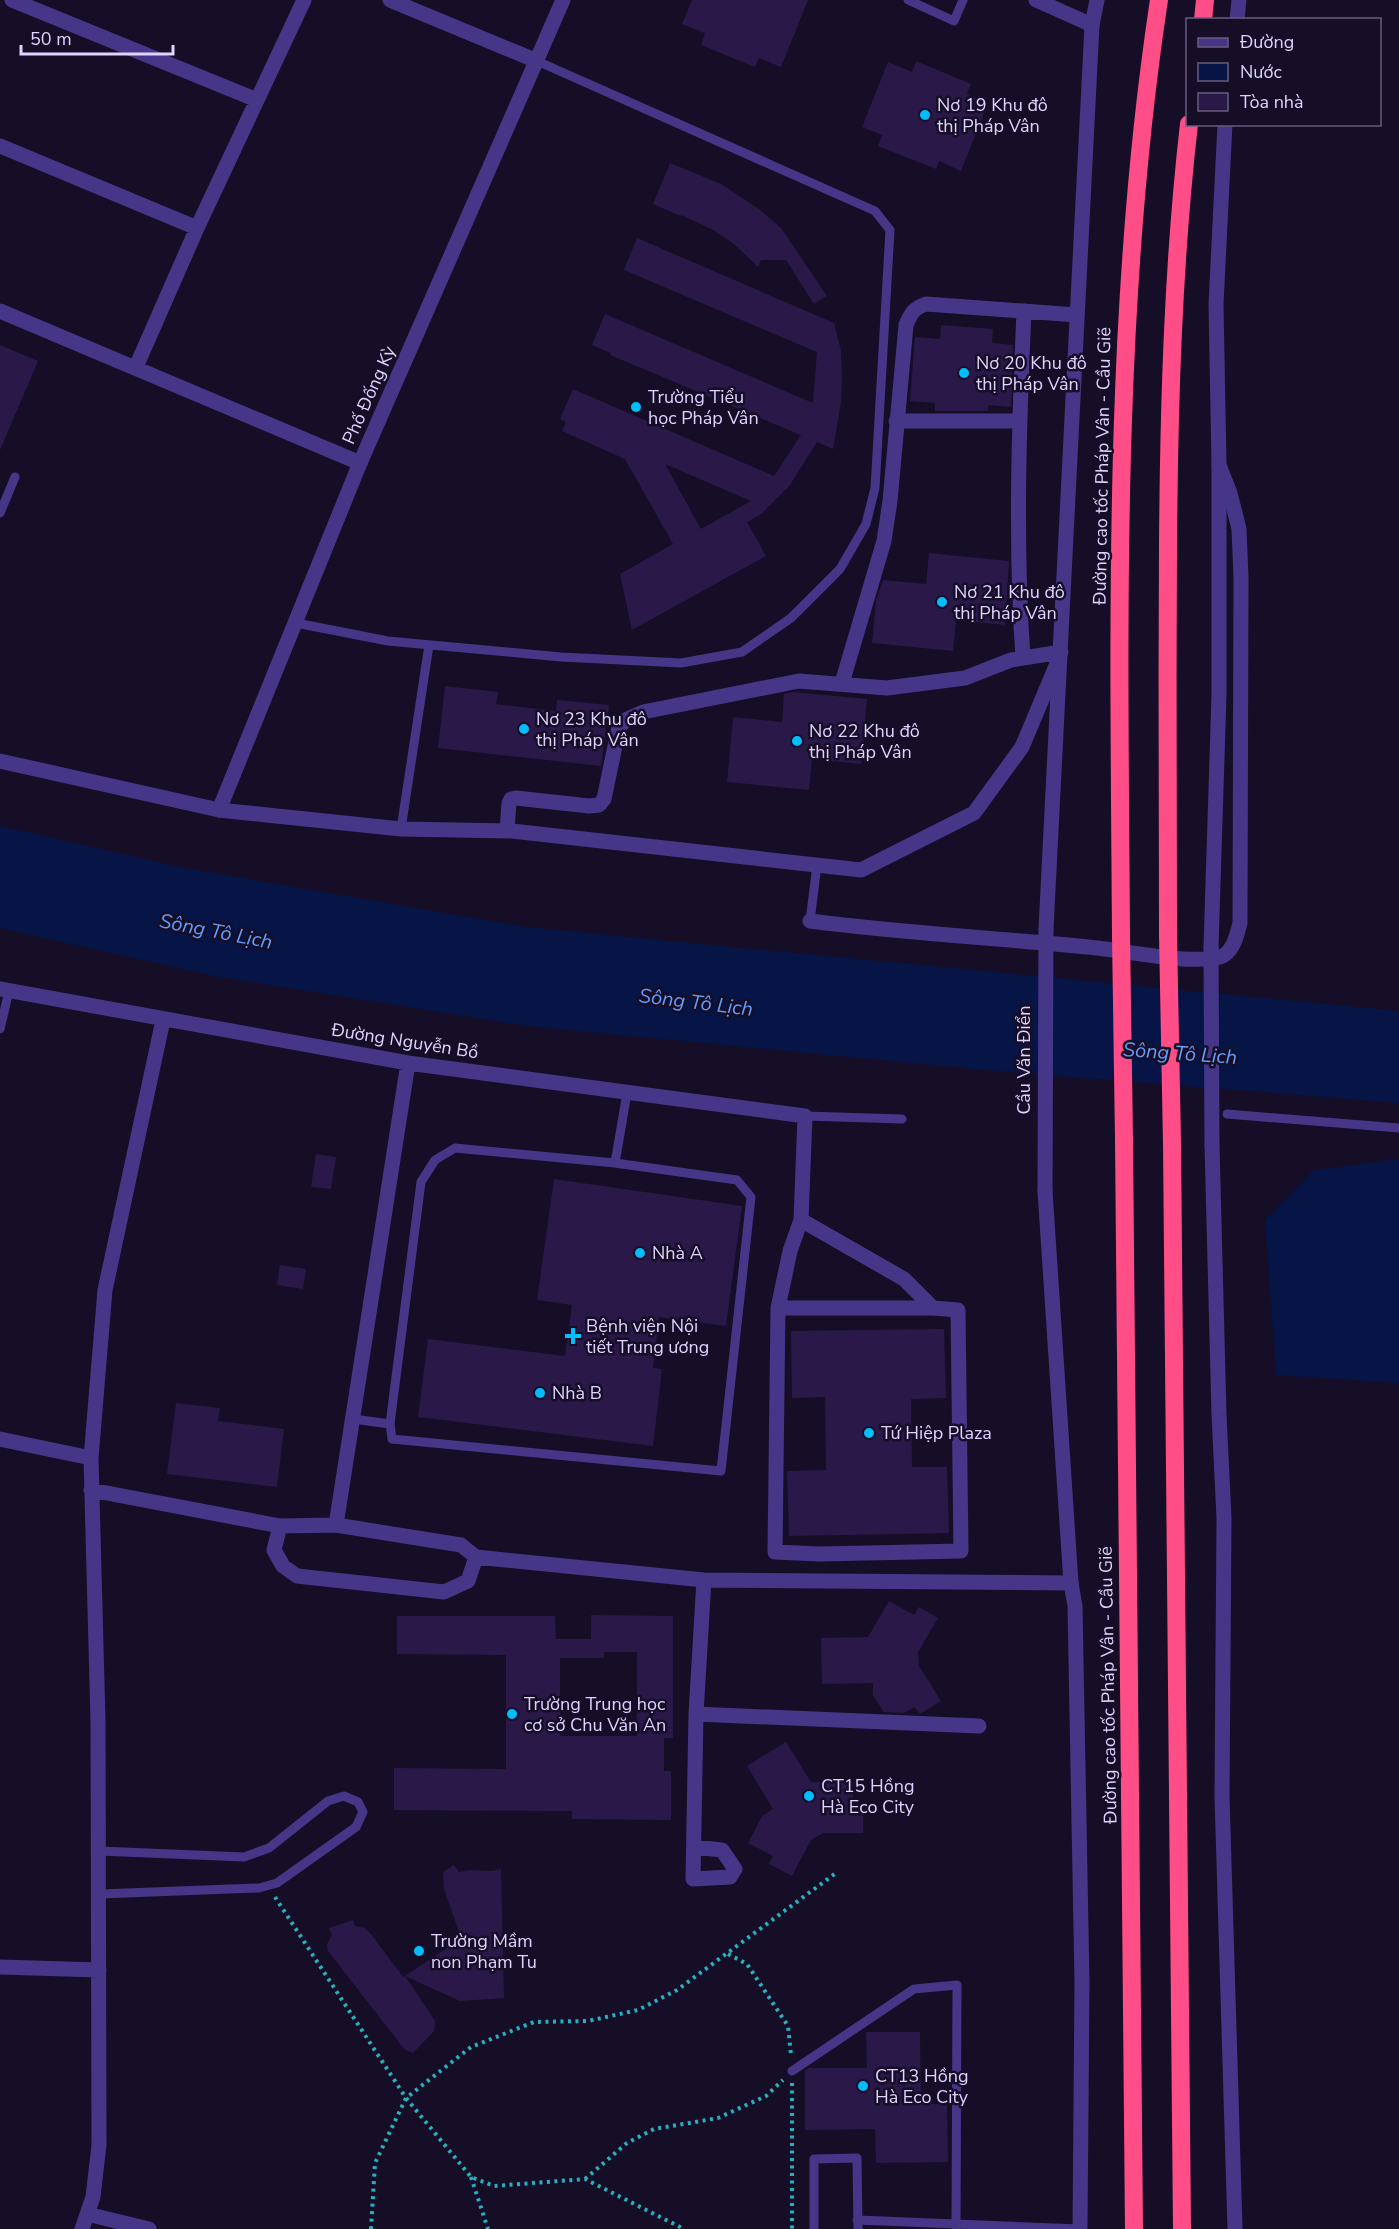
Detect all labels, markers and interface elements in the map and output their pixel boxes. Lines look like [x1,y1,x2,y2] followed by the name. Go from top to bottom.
[21,18,172,56] scale bar
[1186,18,1381,126] legend
[30,27,72,51] text: 50 m
[1239,30,1294,54] text: Đường
[1240,60,1282,84] text: Nước
[1240,90,1304,114] text: Tòa nhà
[937,93,1048,138] place label: Nơ 19 Khu đô thị Pháp Vân
[918,108,932,122] marker: Nơ 19 Khu đô thị Pháp Vân
[1088,327,1116,606] street label: Đường cao tốc Pháp Vân - Cầu Giẽ
[337,341,402,448] street label: Phố Đống Kỳ
[976,351,1087,396] place label: Nơ 20 Khu đô thị Pháp Vân
[957,366,971,380] marker: Nơ 20 Khu đô thị Pháp Vân
[648,385,759,430] place label: Trường Tiểu học Pháp Vân
[629,400,643,414] marker: Trường Tiểu học Pháp Vân
[954,580,1065,625] place label: Nơ 21 Khu đô thị Pháp Vân
[935,595,949,609] marker: Nơ 21 Khu đô thị Pháp Vân
[536,707,647,752] place label: Nơ 23 Khu đô thị Pháp Vân
[809,719,920,764] place label: Nơ 22 Khu đô thị Pháp Vân
[517,722,531,736] marker: Nơ 23 Khu đô thị Pháp Vân
[790,734,804,748] marker: Nơ 22 Khu đô thị Pháp Vân
[157,907,275,956] water label: Sông Tô Lịch
[637,982,754,1023] water label: Sông Tô Lịch
[1012,1005,1036,1115] street label: Cầu Văn Điển
[329,1017,480,1064] street label: Đường Nguyễn Bồ
[1122,1036,1238,1071] water label: Sông Tô Lịch
[652,1241,703,1265] place label: Nhà A
[633,1246,647,1260] marker: Nhà A
[586,1314,709,1359] place label: Bệnh viện Nội tiết Trung ương
[564,1327,582,1345] marker: Bệnh viện Nội tiết Trung ương
[552,1381,602,1405] place label: Nhà B
[533,1386,547,1400] marker: Nhà B
[881,1421,992,1445] place label: Tứ Hiệp Plaza
[862,1426,876,1440] marker: Tứ Hiệp Plaza
[1094,1546,1122,1825] street label: Đường cao tốc Pháp Vân - Cầu Giẽ
[524,1692,666,1737] place label: Trường Trung học cơ sở Chu Văn An
[505,1707,519,1721] marker: Trường Trung học cơ sở Chu Văn An
[821,1774,915,1819] place label: CT15 Hồng Hà Eco City
[802,1789,816,1803] marker: CT15 Hồng Hà Eco City
[431,1929,537,1974] place label: Trường Mầm non Phạm Tu
[412,1944,426,1958] marker: Trường Mầm non Phạm Tu
[875,2064,969,2109] place label: CT13 Hồng Hà Eco City
[856,2079,870,2093] marker: CT13 Hồng Hà Eco City

